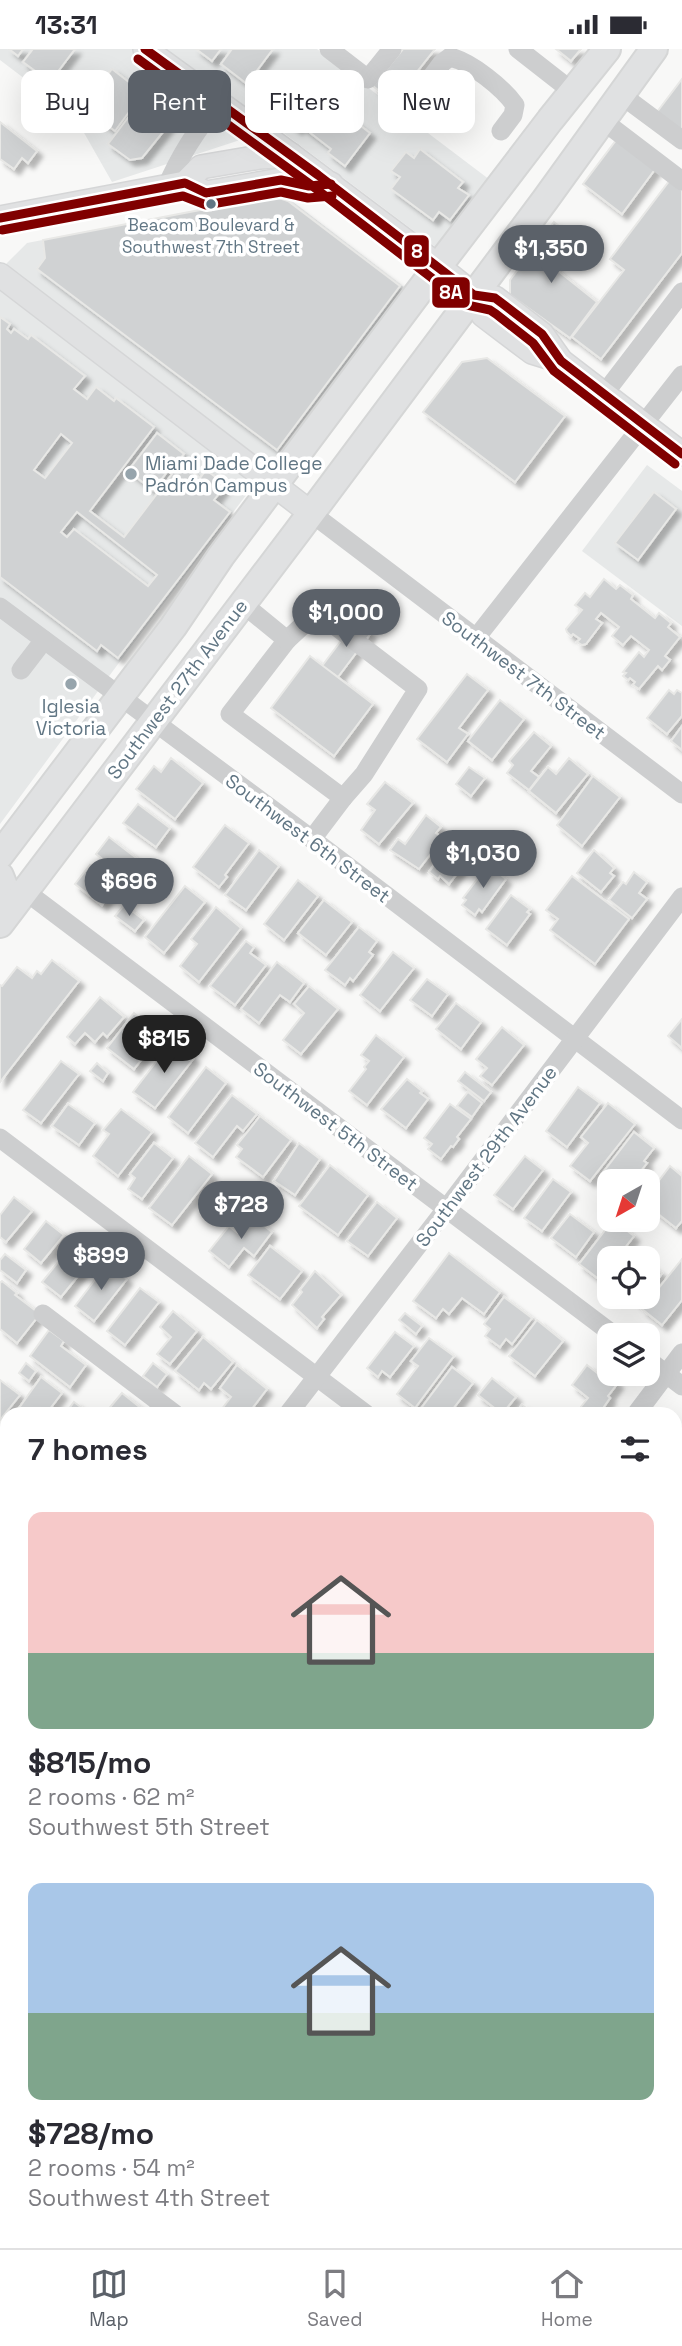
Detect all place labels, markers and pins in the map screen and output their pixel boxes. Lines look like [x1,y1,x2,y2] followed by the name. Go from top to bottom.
[204,197,218,211] marker: Beacom Boulevard & Southwest 7th Street
[122,214,300,258] place label: Beacom Boulevard & Southwest 7th Street
[494,225,608,285] pin: $1,350
[145,451,322,498] place label: Miami Dade College Padrón Campus
[123,466,139,482] marker: Miami Dade College Padrón Campus
[289,589,403,649] pin: $1,000
[63,676,79,692] marker: Iglesia Victoria
[36,694,106,741] place label: Iglesia Victoria
[426,831,540,890] pin: $1,030
[88,859,170,918] pin: $696
[123,1016,205,1075] pin: $815
[200,1181,282,1241] pin: $728
[60,1233,142,1292] pin: $899

